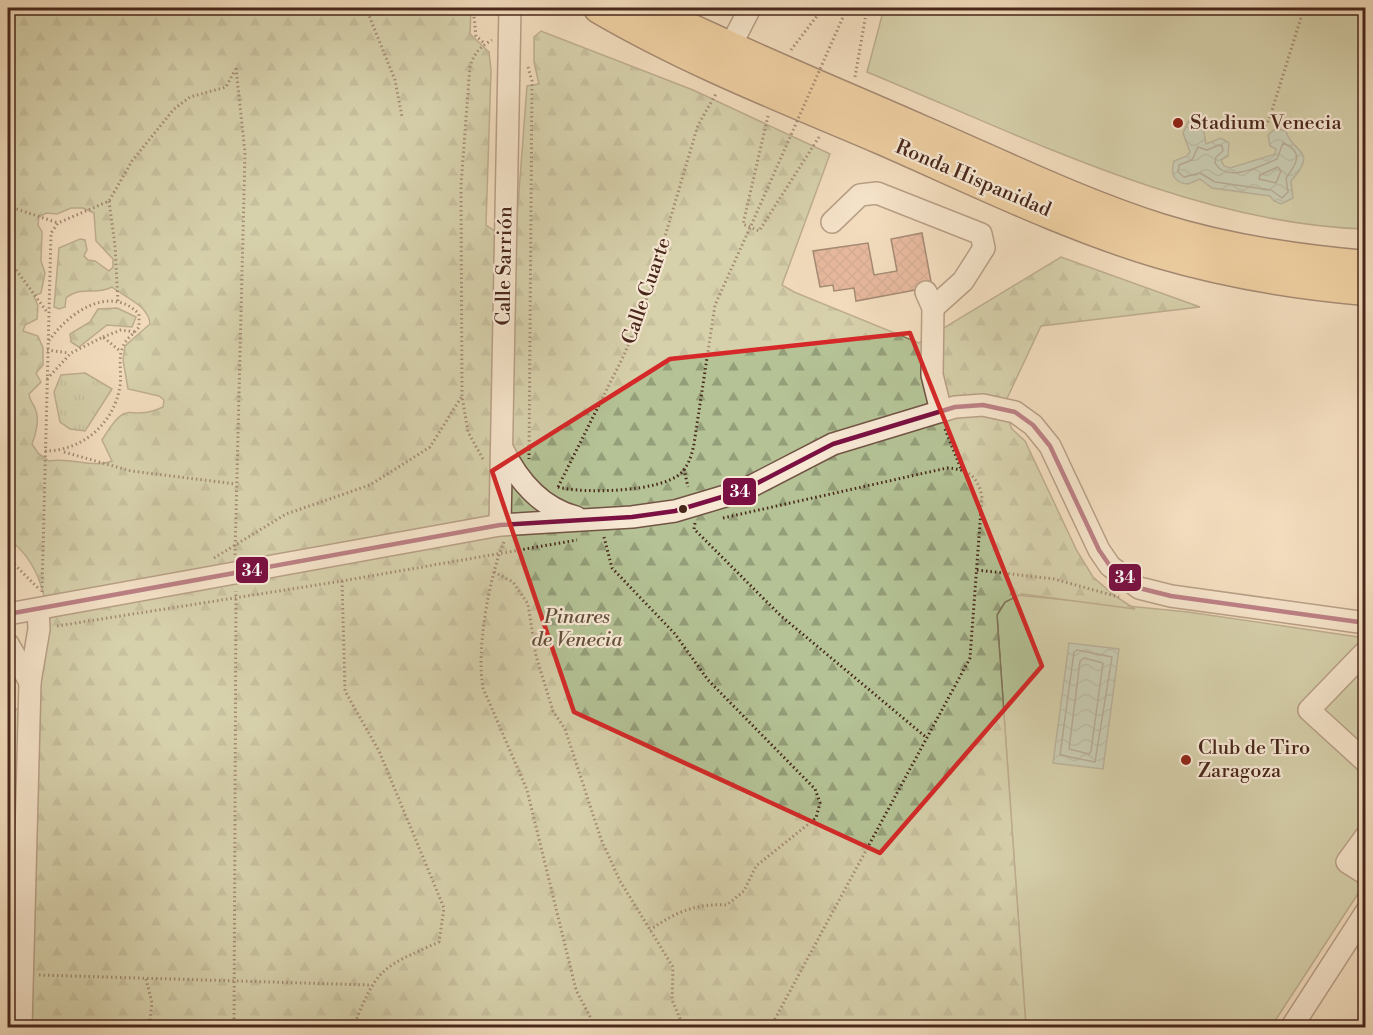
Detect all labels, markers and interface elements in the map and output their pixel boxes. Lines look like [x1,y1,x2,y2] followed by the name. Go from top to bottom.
[1190,111,1342,136] place label: Stadium Venecia
[1171,116,1185,130] marker: Stadium Venecia
[891,135,1055,223] street label: Ronda Hispanidad
[491,206,519,326] street label: Calle Sarrión
[617,234,677,348] street label: Calle Cuarte
[722,477,757,506] line badge: 34
[730,482,751,502] text: 34
[677,503,689,515] unlabelled marker
[235,556,269,584] line badge: 34
[242,561,263,581] text: 34
[1108,563,1142,592] line badge: 34
[1115,568,1136,588] text: 34
[532,605,623,653] park label: Pinares de Venecia
[1198,736,1310,784] place label: Club de Tiro Zaragoza
[1179,753,1193,767] marker: Club de Tiro Zaragoza

